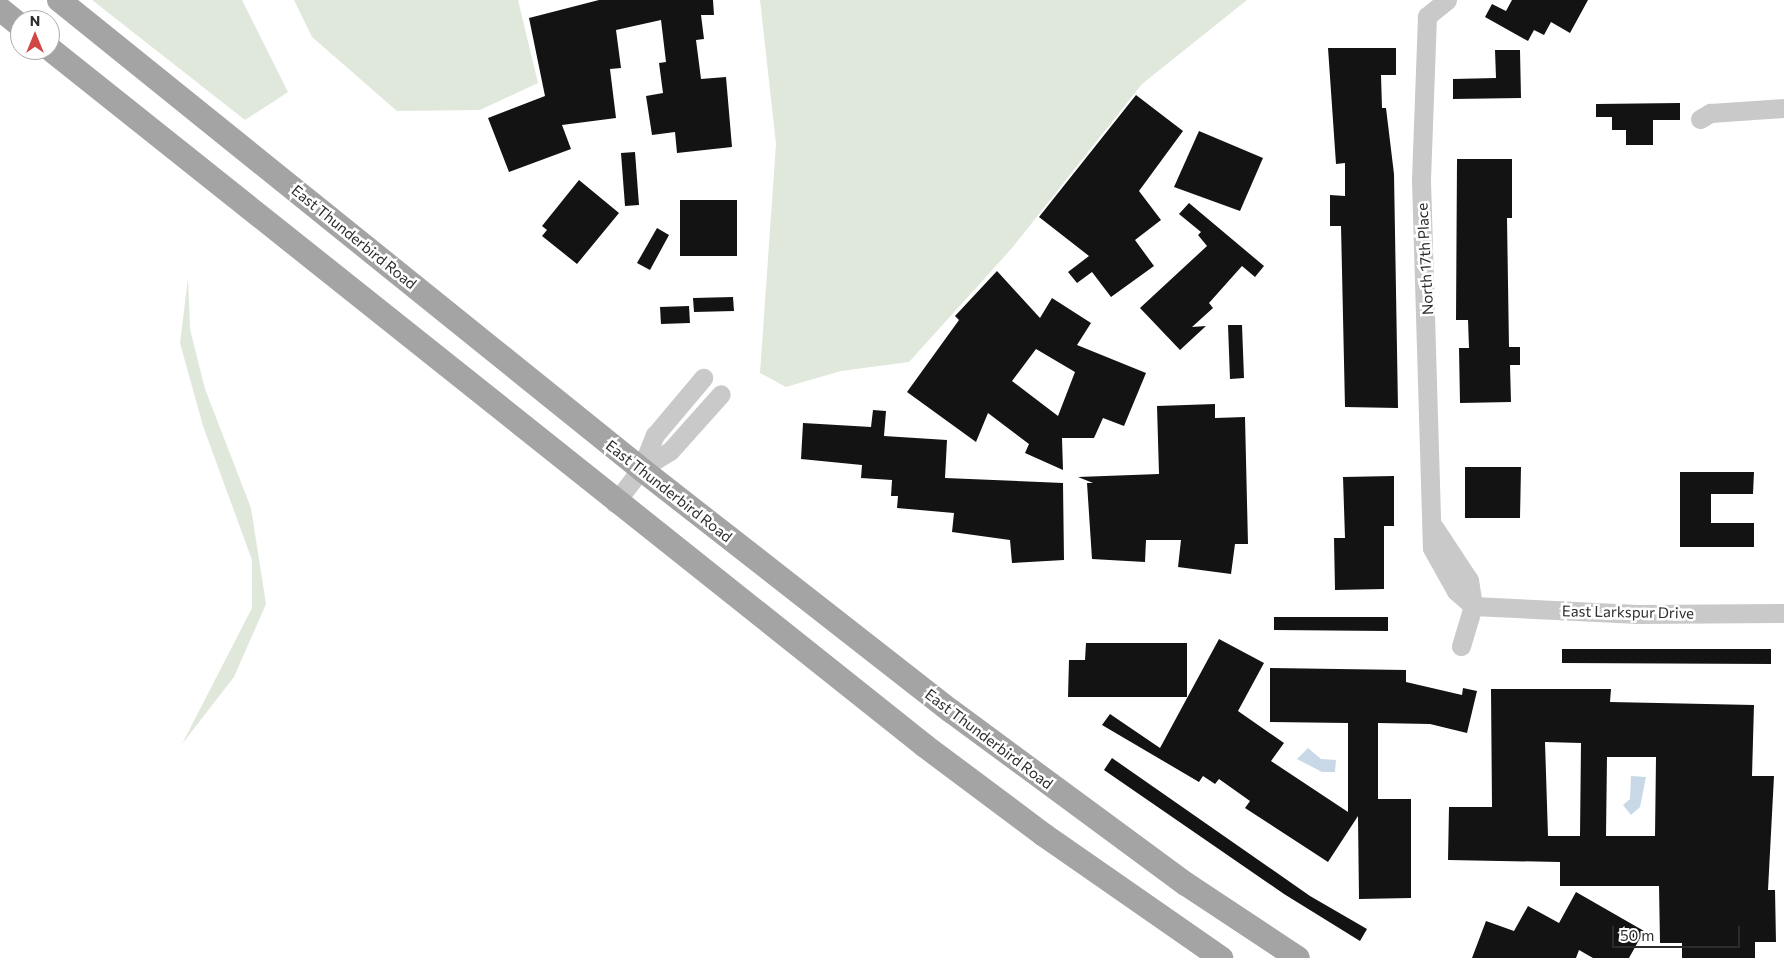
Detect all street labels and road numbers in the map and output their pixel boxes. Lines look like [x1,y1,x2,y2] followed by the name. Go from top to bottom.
[288,181,420,293] street label: East Thunderbird Road
[1413,202,1437,316] street label: North 17th Place
[602,436,736,546] street label: East Thunderbird Road
[1562,602,1694,622] street label: East Larkspur Drive
[922,685,1056,793] street label: East Thunderbird Road

